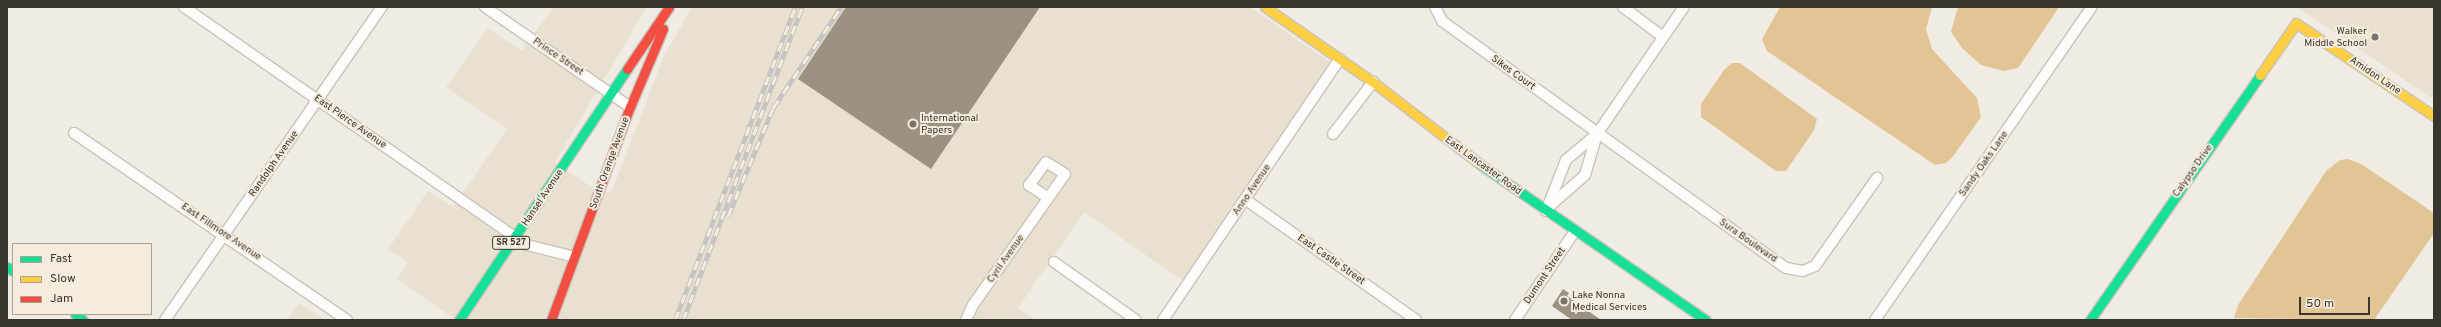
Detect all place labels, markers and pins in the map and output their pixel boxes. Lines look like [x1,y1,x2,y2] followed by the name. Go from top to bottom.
[2304,25,2367,48] place label: Walker Middle School
[2370,32,2380,42] marker: Walker Middle School
[921,112,978,136] place label: International Papers
[908,119,918,129] marker: International Papers
[1572,289,1647,312] place label: Lake Nonna Medical Services
[1559,296,1569,306] marker: Lake Nonna Medical Services

